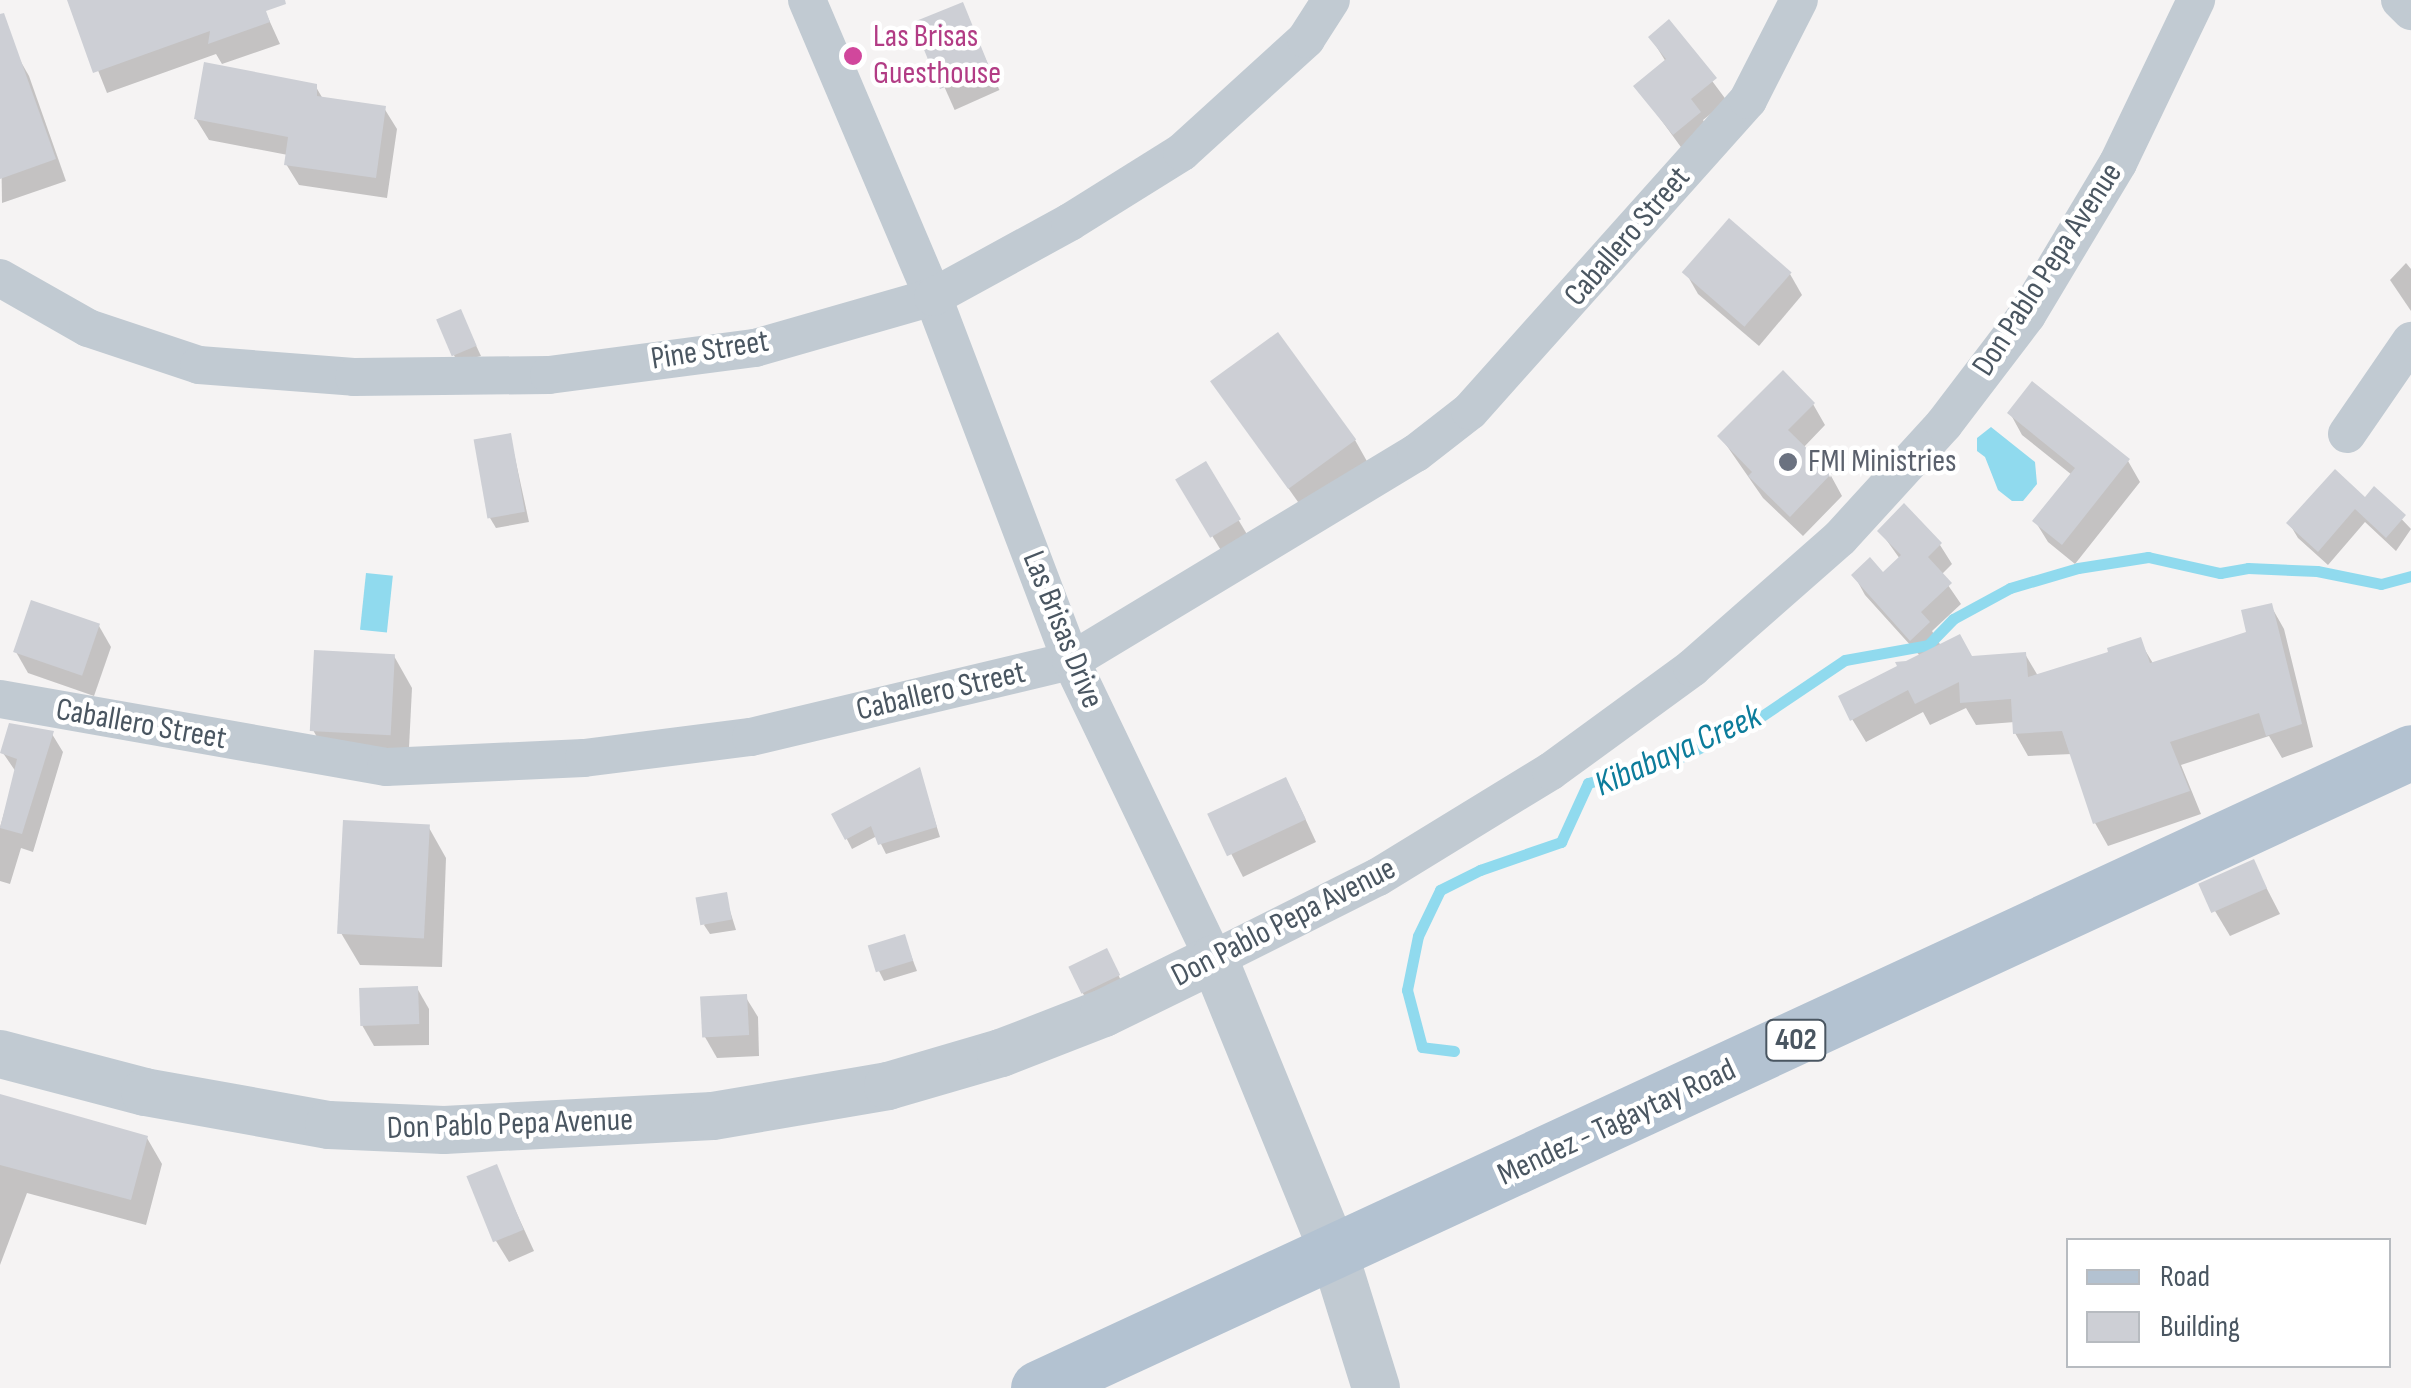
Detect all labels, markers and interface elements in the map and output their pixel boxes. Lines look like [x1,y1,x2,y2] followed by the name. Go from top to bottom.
[873,19,1001,94] place label: Las Brisas Guesthouse
[842,45,864,67] marker: Las Brisas Guesthouse
[1965,156,2131,384] street label: Don Pablo Pepa Avenue
[1557,159,1699,315] street label: Caballero Street
[648,323,772,379] street label: Pine Street
[1808,443,1957,481] place label: FMI Ministries
[1777,451,1799,473] marker: FMI Ministries
[1013,546,1111,714] street label: Las Brisas Drive
[853,654,1029,730] street label: Caballero Street
[53,691,229,759] street label: Caballero Street
[1588,696,1768,806] water label: Kibabaya Creek
[1166,850,1402,996] street label: Don Pablo Pepa Avenue
[1764,1015,1828,1065] road number: 402
[1492,1051,1742,1195] street label: Mendez - Tagaytay Road
[386,1102,634,1148] street label: Don Pablo Pepa Avenue
[2066,1238,2391,1368] legend
[2160,1259,2210,1295] text: Road
[2160,1309,2240,1345] text: Building

